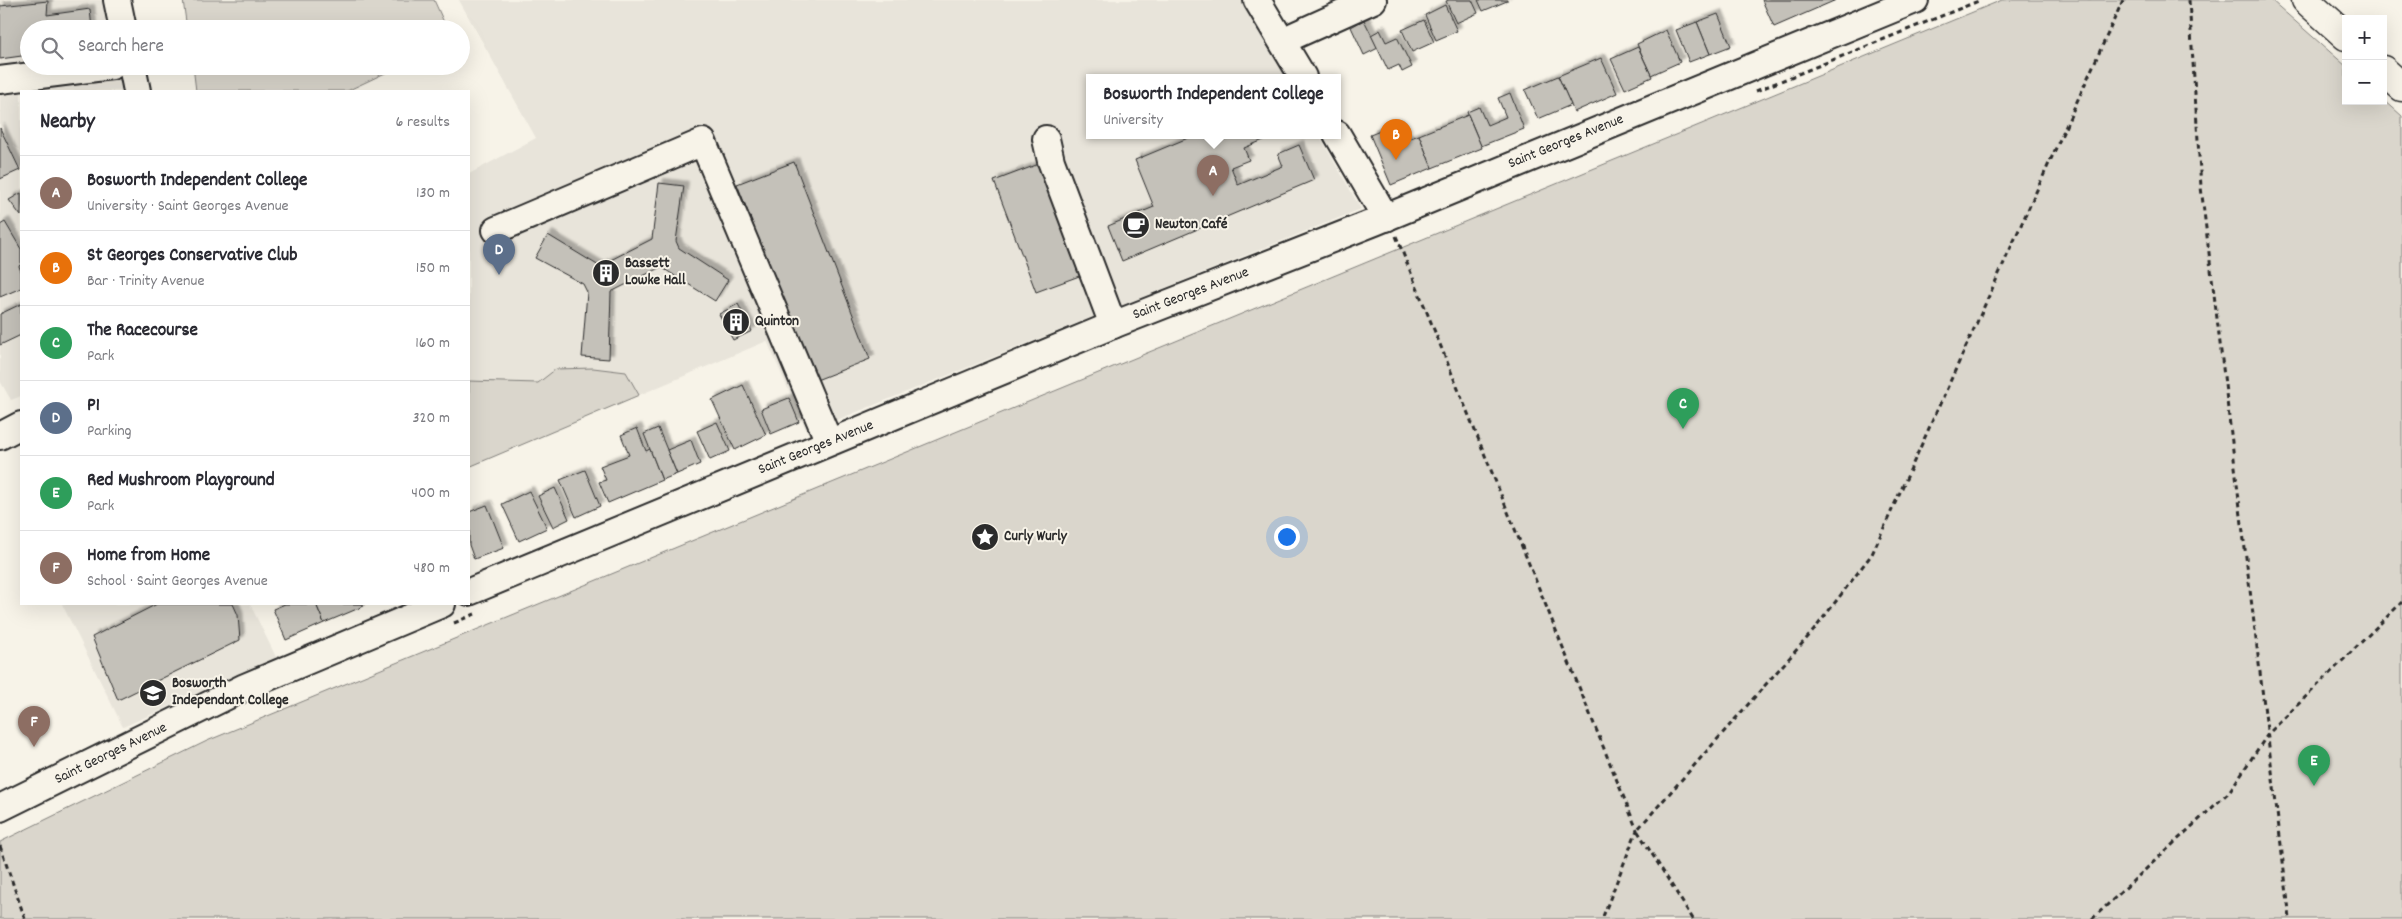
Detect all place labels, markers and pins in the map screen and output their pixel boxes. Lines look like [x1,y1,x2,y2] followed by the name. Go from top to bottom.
[1380,119,1412,160] pin: B
[1197,155,1229,196] pin: A
[1121,210,1151,240] cafe icon: Newton Café
[1155,214,1228,236] place label: Newton Café
[483,234,515,275] pin: D
[625,253,686,292] place label: Bassett Lowke Hall
[591,258,621,288] building icon: Bassett Lowke Hall
[721,307,751,337] building icon: Quinton
[755,311,799,333] place label: Quinton
[1667,388,1699,429] pin: C
[970,522,1000,552] place icon: Curly Wurly
[1004,526,1068,548] place label: Curly Wurly
[172,673,289,712] place label: Bosworth Independant College
[138,678,168,708] school or university icon: Bosworth Independant College
[18,706,50,747] pin: F
[2298,745,2330,786] pin: E

